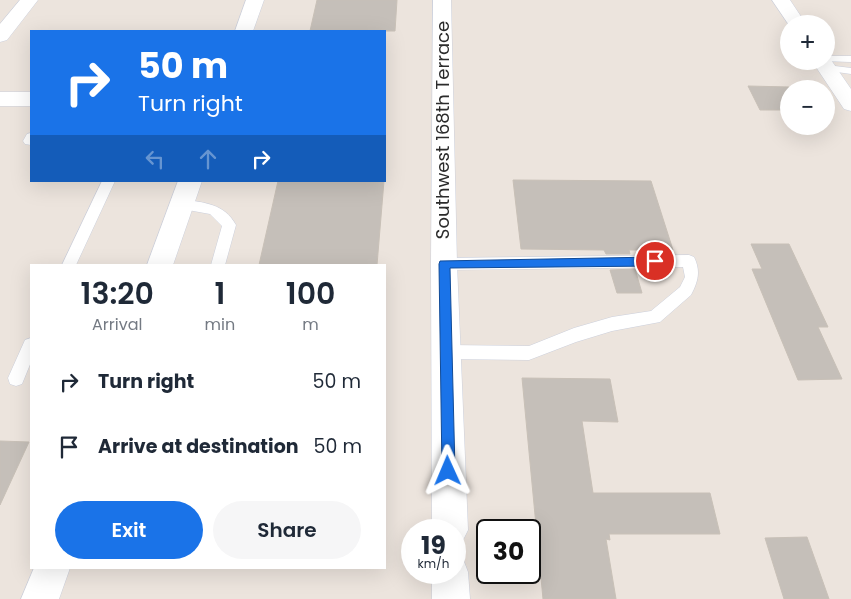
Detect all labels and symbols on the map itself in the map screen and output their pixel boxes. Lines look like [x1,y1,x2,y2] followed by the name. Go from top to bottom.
[430,21,455,239] street label: Southwest 168th Terrace
[634,240,676,282] pin
[421,444,473,496] position arrow
[476,519,541,584] speed limit sign: 30

